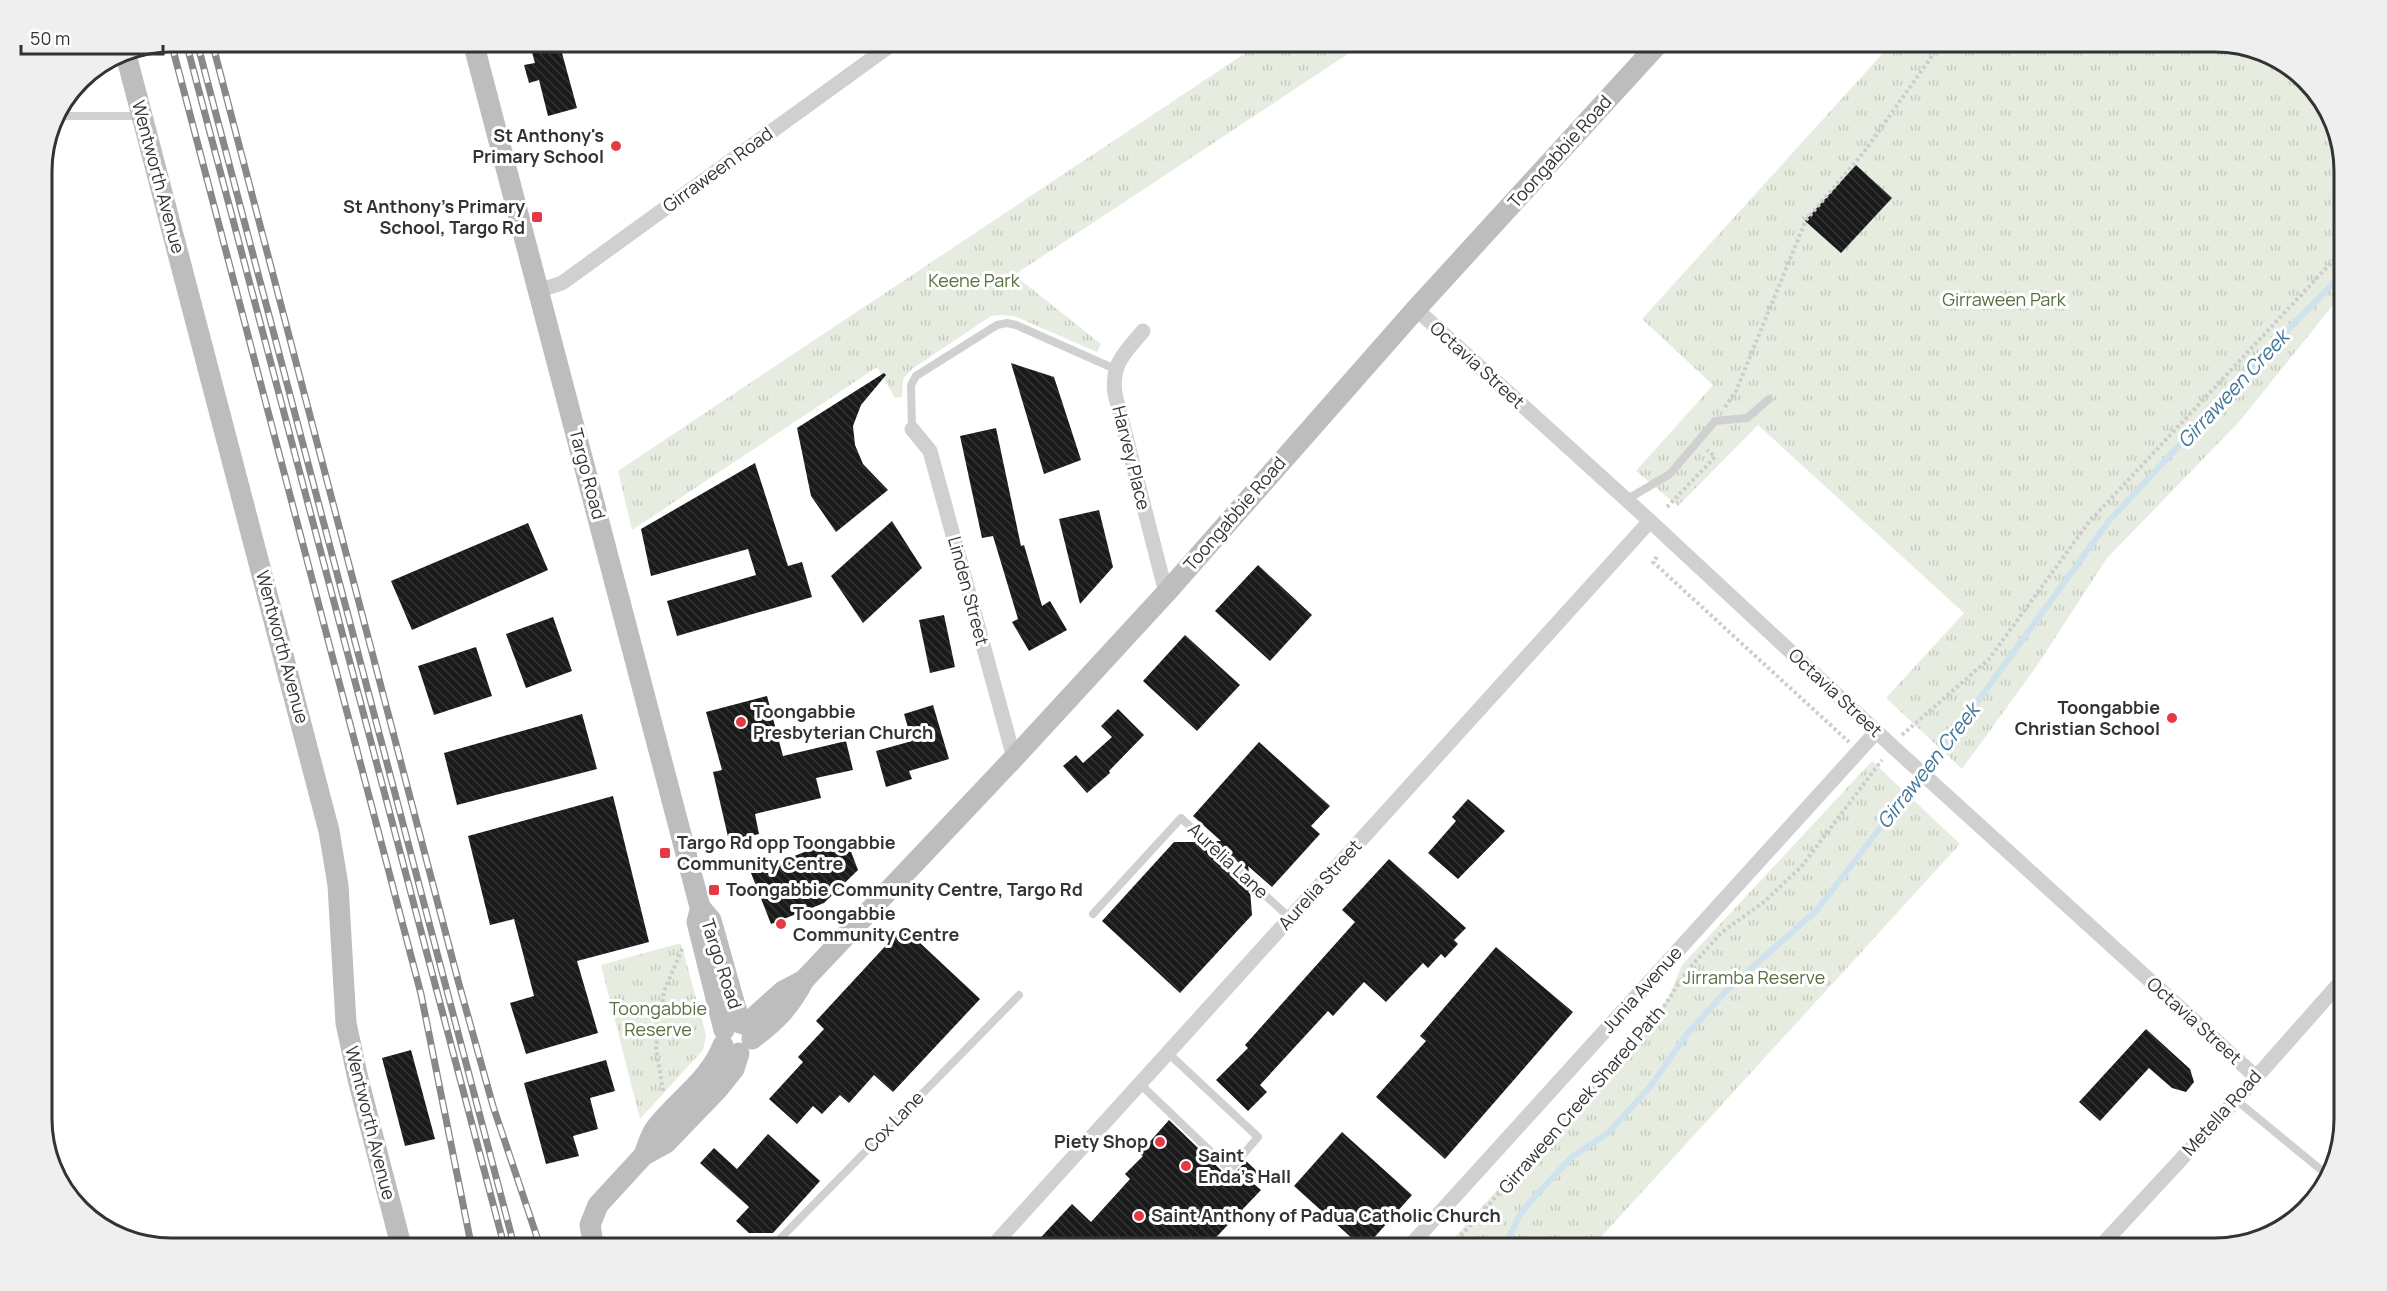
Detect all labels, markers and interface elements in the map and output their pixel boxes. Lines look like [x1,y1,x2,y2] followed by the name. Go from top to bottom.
[21,18,164,56] scale bar
[30,26,70,50] text: 50 m
[1502,90,1616,213] street label: Toongabbie Road
[127,98,191,256] street label: Wentworth Avenue
[658,121,777,217] street label: Girraween Road
[472,123,604,168] place label: St Anthony's Primary School
[609,139,623,153] marker: St Anthony's Primary School
[343,194,525,239] place label: St Anthony's Primary School, Targo Rd
[530,210,544,224] marker: St Anthony's Primary School, Targo Rd
[928,268,1021,292] park label: Keene Park
[1942,287,2067,311] park label: Girraween Park
[1425,315,1530,413] street label: Octavia Street
[2171,322,2296,453] water label: Girraween Creek
[1107,403,1156,512] street label: Harvey Place
[564,426,612,522] street label: Targo Road
[1178,451,1291,576] street label: Toongabbie Road
[943,533,995,648] street label: Linden Street
[251,568,315,726] street label: Wentworth Avenue
[1784,643,1888,742] street label: Octavia Street
[1870,695,1987,834] water label: Girraween Creek
[2015,695,2160,740] place label: Toongabbie Christian School
[753,699,933,744] place label: Toongabbie Presbyterian Church
[2165,711,2179,725] marker: Toongabbie Christian School
[734,715,748,729] marker: Toongabbie Presbyterian Church
[1183,817,1274,904] street label: Aurelia Lane
[677,830,896,875] place label: Targo Rd opp Toongabbie Community Centre
[1272,834,1366,935] street label: Aurelia Street
[658,846,672,860] marker: Targo Rd opp Toongabbie Community Centre
[726,877,1083,901] place label: Toongabbie Community Centre, Targo Rd
[707,883,721,897] marker: Toongabbie Community Centre, Targo Rd
[793,901,959,946] place label: Toongabbie Community Centre
[696,916,748,1012] street label: Targo Road
[774,917,788,931] marker: Toongabbie Community Centre
[1596,941,1687,1038] street label: Junia Avenue
[1683,965,1825,989] park label: Jirramba Reserve
[2142,971,2247,1069] street label: Octavia Street
[609,996,707,1041] park label: Toongabbie Reserve
[1493,1000,1670,1198] street label: Girraween Creek Shared Path
[340,1043,402,1202] street label: Wentworth Avenue
[2176,1064,2266,1160] street label: Metella Road
[858,1085,929,1157] street label: Cox Lane
[1054,1129,1148,1153] place label: Piety Shop
[1153,1135,1167,1149] marker: Piety Shop
[1198,1143,1291,1188] place label: Saint Enda's Hall
[1179,1159,1193,1173] marker: Saint Enda's Hall
[1151,1203,1501,1227] place label: Saint Anthony of Padua Catholic Church
[1132,1209,1146,1223] marker: Saint Anthony of Padua Catholic Church

